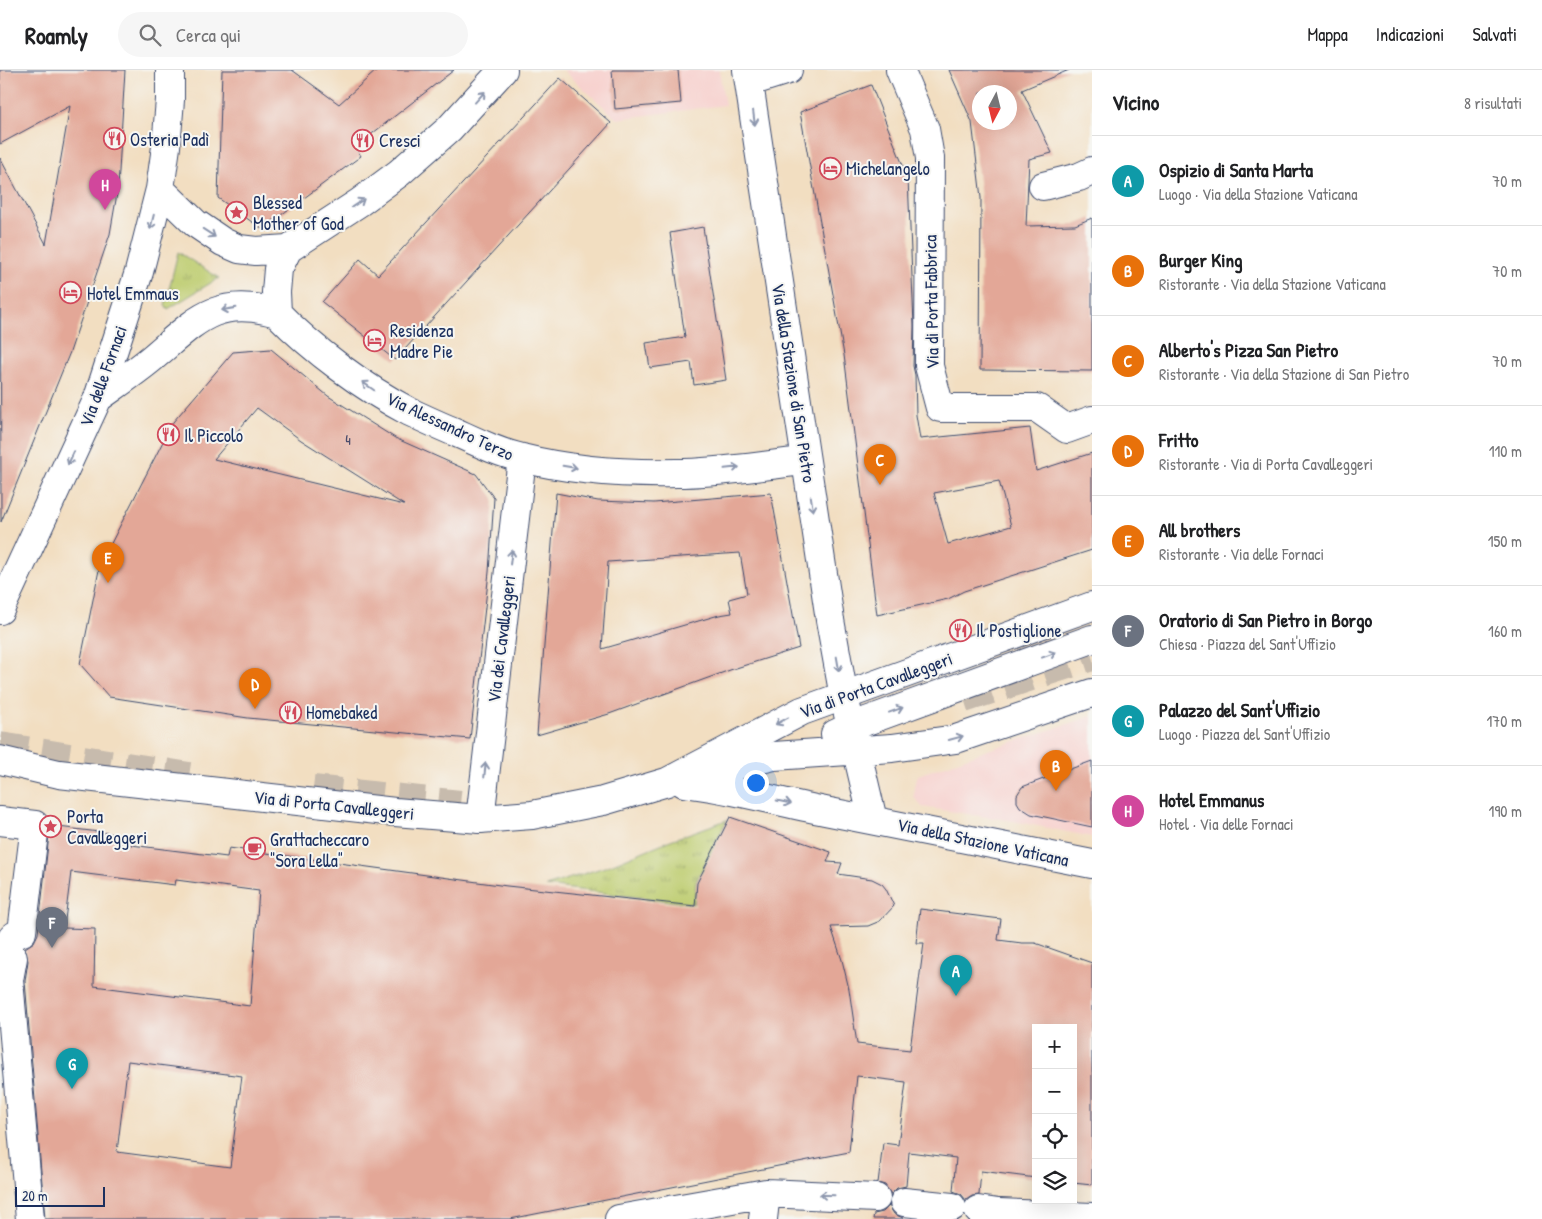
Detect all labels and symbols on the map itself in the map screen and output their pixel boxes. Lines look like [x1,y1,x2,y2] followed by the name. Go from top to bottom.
[972,85,1017,130] north arrow
[474,90,486,103] one-way arrow
[749,110,759,126] one-way arrow
[102,127,126,151] restaurant icon: Osteria Padì
[130,127,209,152] place label: Osteria Padì
[351,128,375,152] restaurant icon: Cresci
[379,128,421,153] place label: Cresci
[818,156,842,180] hotel icon: Michelangelo
[846,156,930,181] place label: Michelangelo
[89,169,121,210] pin: H
[253,190,344,236] place label: Blessed Mother of God
[350,198,364,208] one-way arrow
[225,200,249,224] place icon: Blessed Mother of God
[147,214,156,230] one-way arrow
[202,229,216,239] one-way arrow
[917,235,945,369] street label: Via di Porta Fabbrica
[59,281,83,305] hotel icon: Hotel Emmaus
[87,281,179,306] place label: Hotel Emmaus
[766,282,822,484] street label: Via della Stazione di San Pietro
[221,304,237,314] one-way arrow
[390,318,453,364] place label: Residenza Madre Pie
[73,322,133,430] street label: Via delle Fornaci
[362,328,386,352] hotel icon: Residenza Madre Pie
[361,381,375,391] one-way arrow
[382,386,518,466] street label: Via Alessandro Terzo
[156,423,180,447] restaurant icon: Il Piccolo
[184,423,243,448] place label: Il Piccolo
[345,429,351,450] house number: 4
[864,444,896,485] pin: C
[65,450,75,465] one-way arrow
[562,462,578,472] one-way arrow
[724,464,740,473] one-way arrow
[808,496,818,512] one-way arrow
[92,542,124,583] pin: E
[506,549,516,565] one-way arrow
[481,574,521,704] street label: Via dei Cavalleggeri
[948,618,972,642] restaurant icon: Il Postiglione
[976,618,1062,643] place label: Il Postiglione
[796,646,956,724] street label: Via di Porta Cavalleggeri
[1041,650,1056,659] one-way arrow
[834,656,844,672] one-way arrow
[239,668,271,709] pin: D
[278,700,302,724] restaurant icon: Homebaked
[306,700,377,725] place label: Homebaked
[888,705,904,714] one-way arrow
[775,717,790,726] one-way arrow
[948,733,964,742] one-way arrow
[1040,750,1072,791] pin: B
[480,763,490,779] one-way arrow
[743,770,769,796] your location
[253,784,415,826] street label: Via di Porta Cavalleggeri
[776,797,792,807] one-way arrow
[67,804,147,850] place label: Porta Cavalleggeri
[895,812,1071,872] street label: Via della Stazione Vaticana
[39,814,63,838] place icon: Porta Cavalleggeri
[270,827,369,873] place label: Grattacheccaro "Sora Lella"
[242,837,266,861] cafe icon: Grattacheccaro "Sora Lella"
[36,907,68,948] pin: F
[940,955,972,996] pin: A
[56,1048,88,1089] pin: G
[15,1184,105,1207] scale bar
[819,1191,835,1200] one-way arrow

